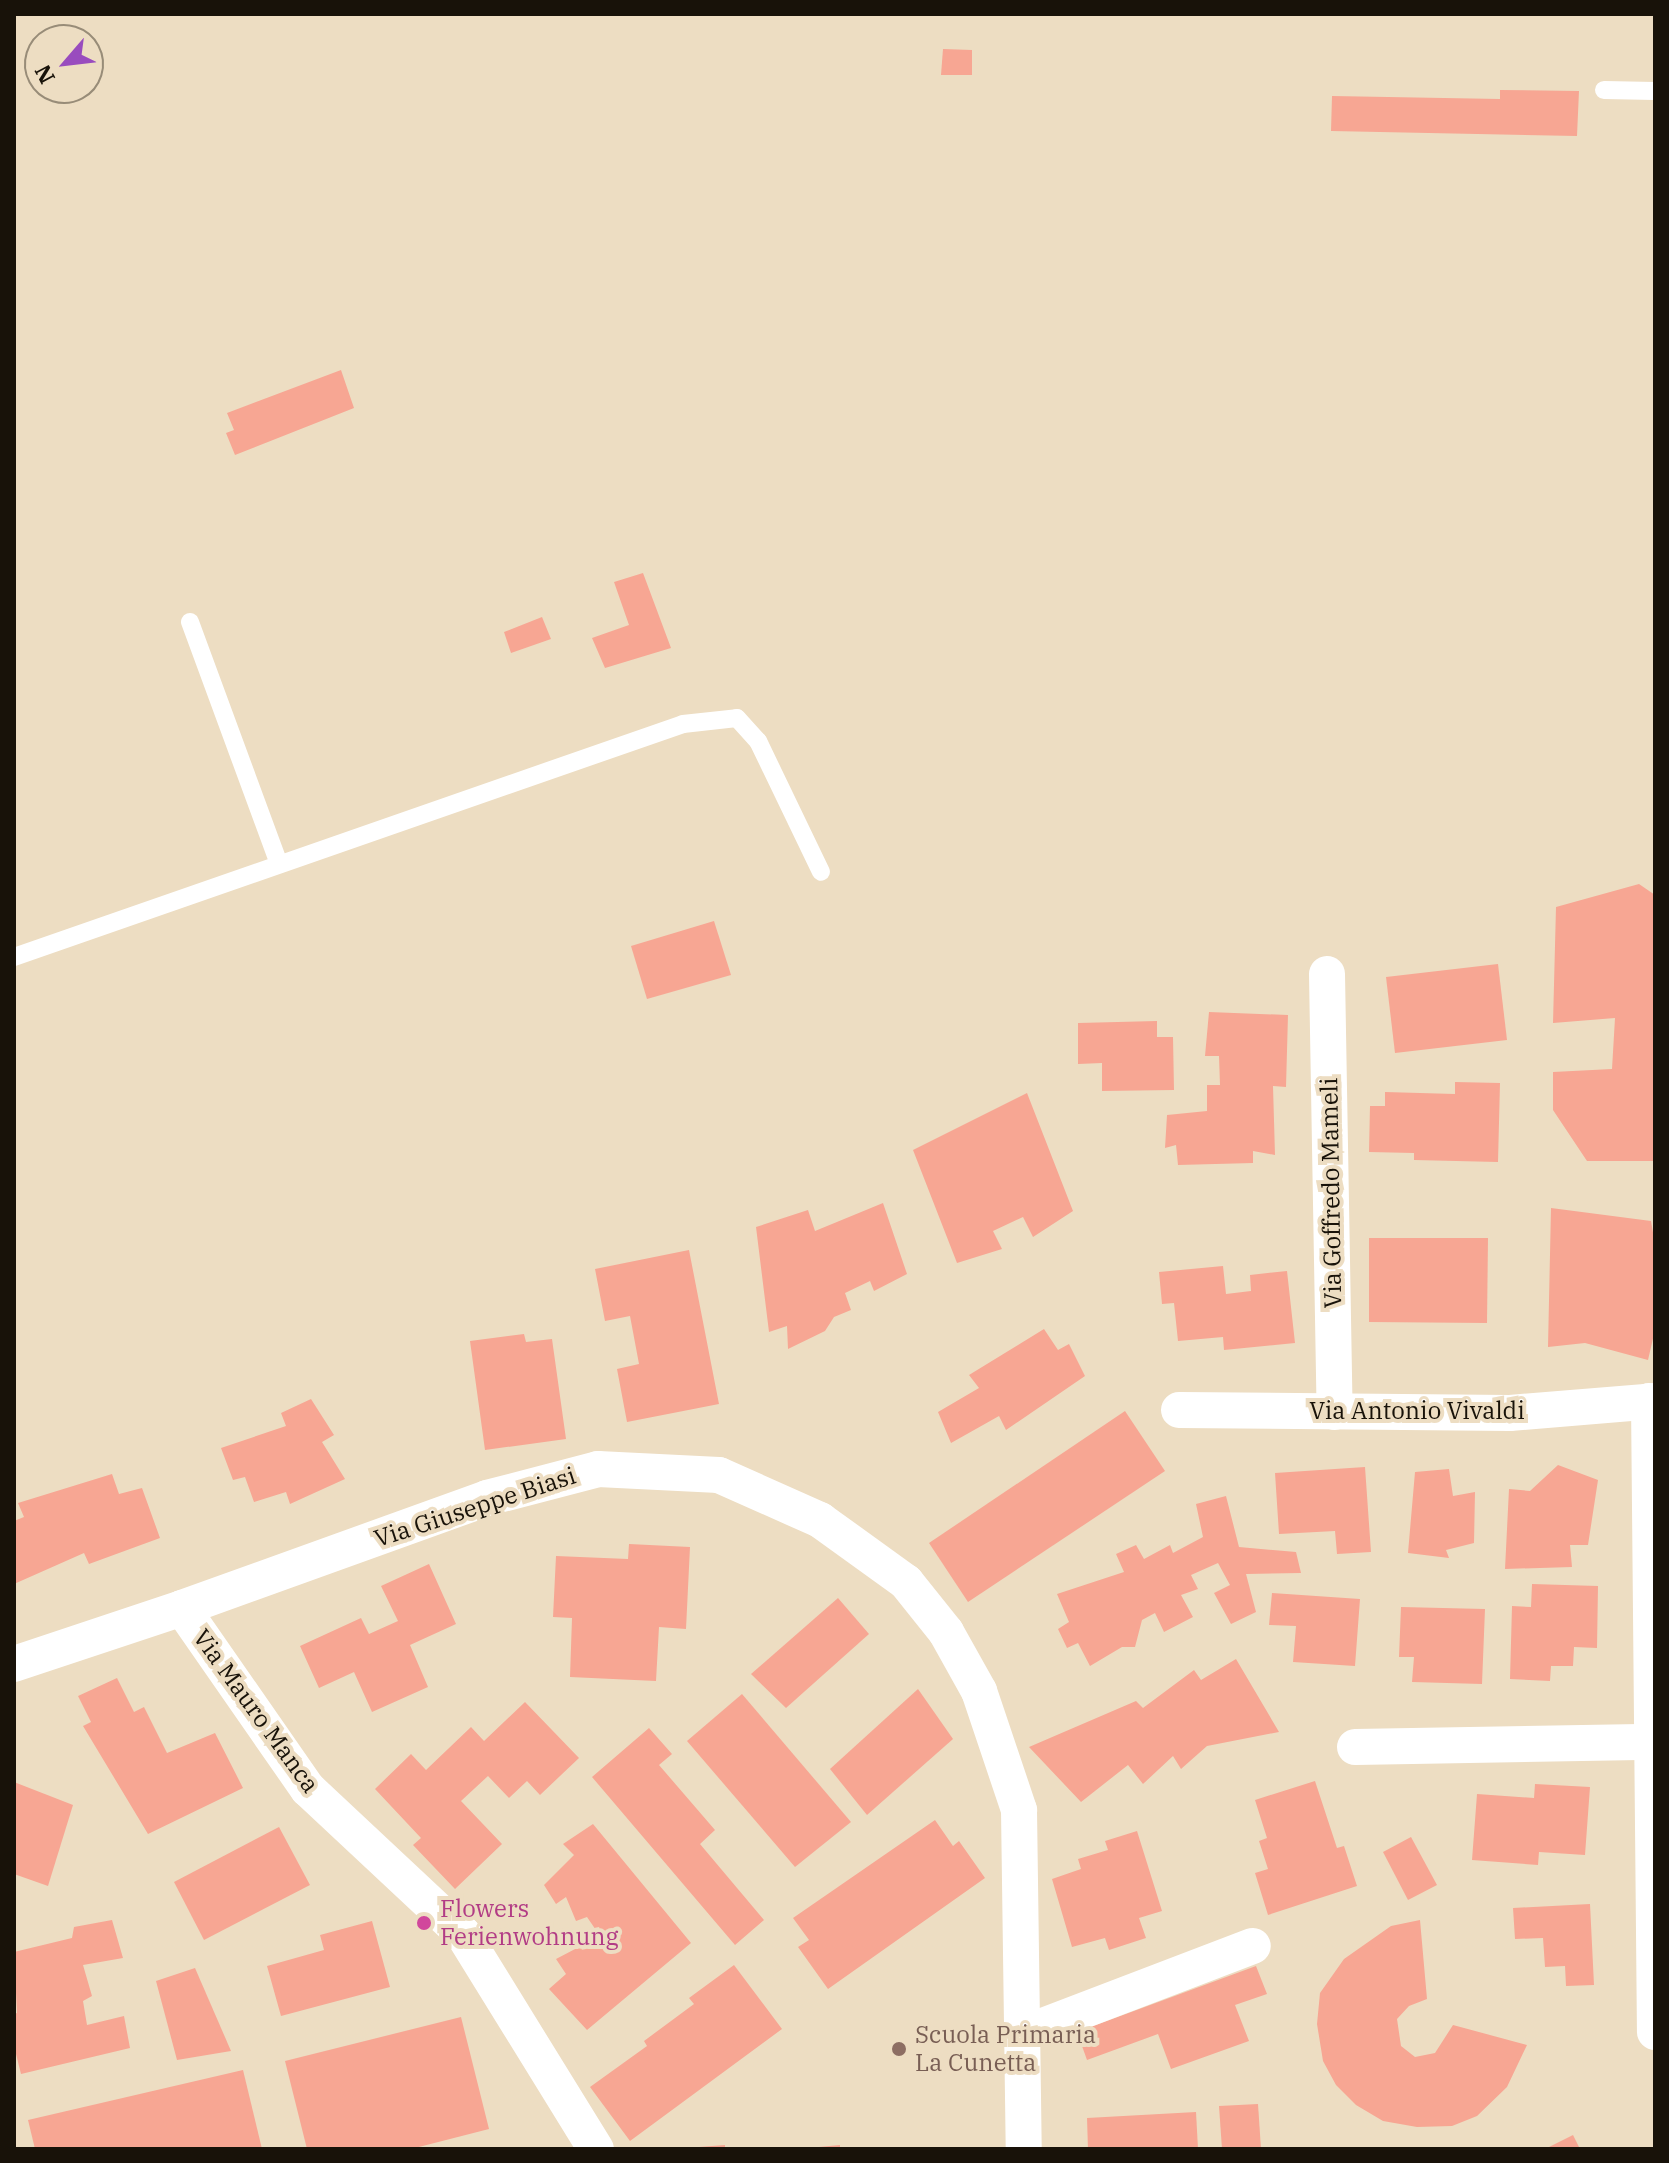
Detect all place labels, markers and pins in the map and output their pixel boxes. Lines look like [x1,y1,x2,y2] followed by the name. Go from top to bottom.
[440,1895,619,1951] place label: Flowers Ferienwohnung
[415,1914,433,1932] marker: Flowers Ferienwohnung
[915,2021,1096,2077] place label: Scuola Primaria La Cunetta
[890,2040,908,2058] marker: Scuola Primaria La Cunetta

